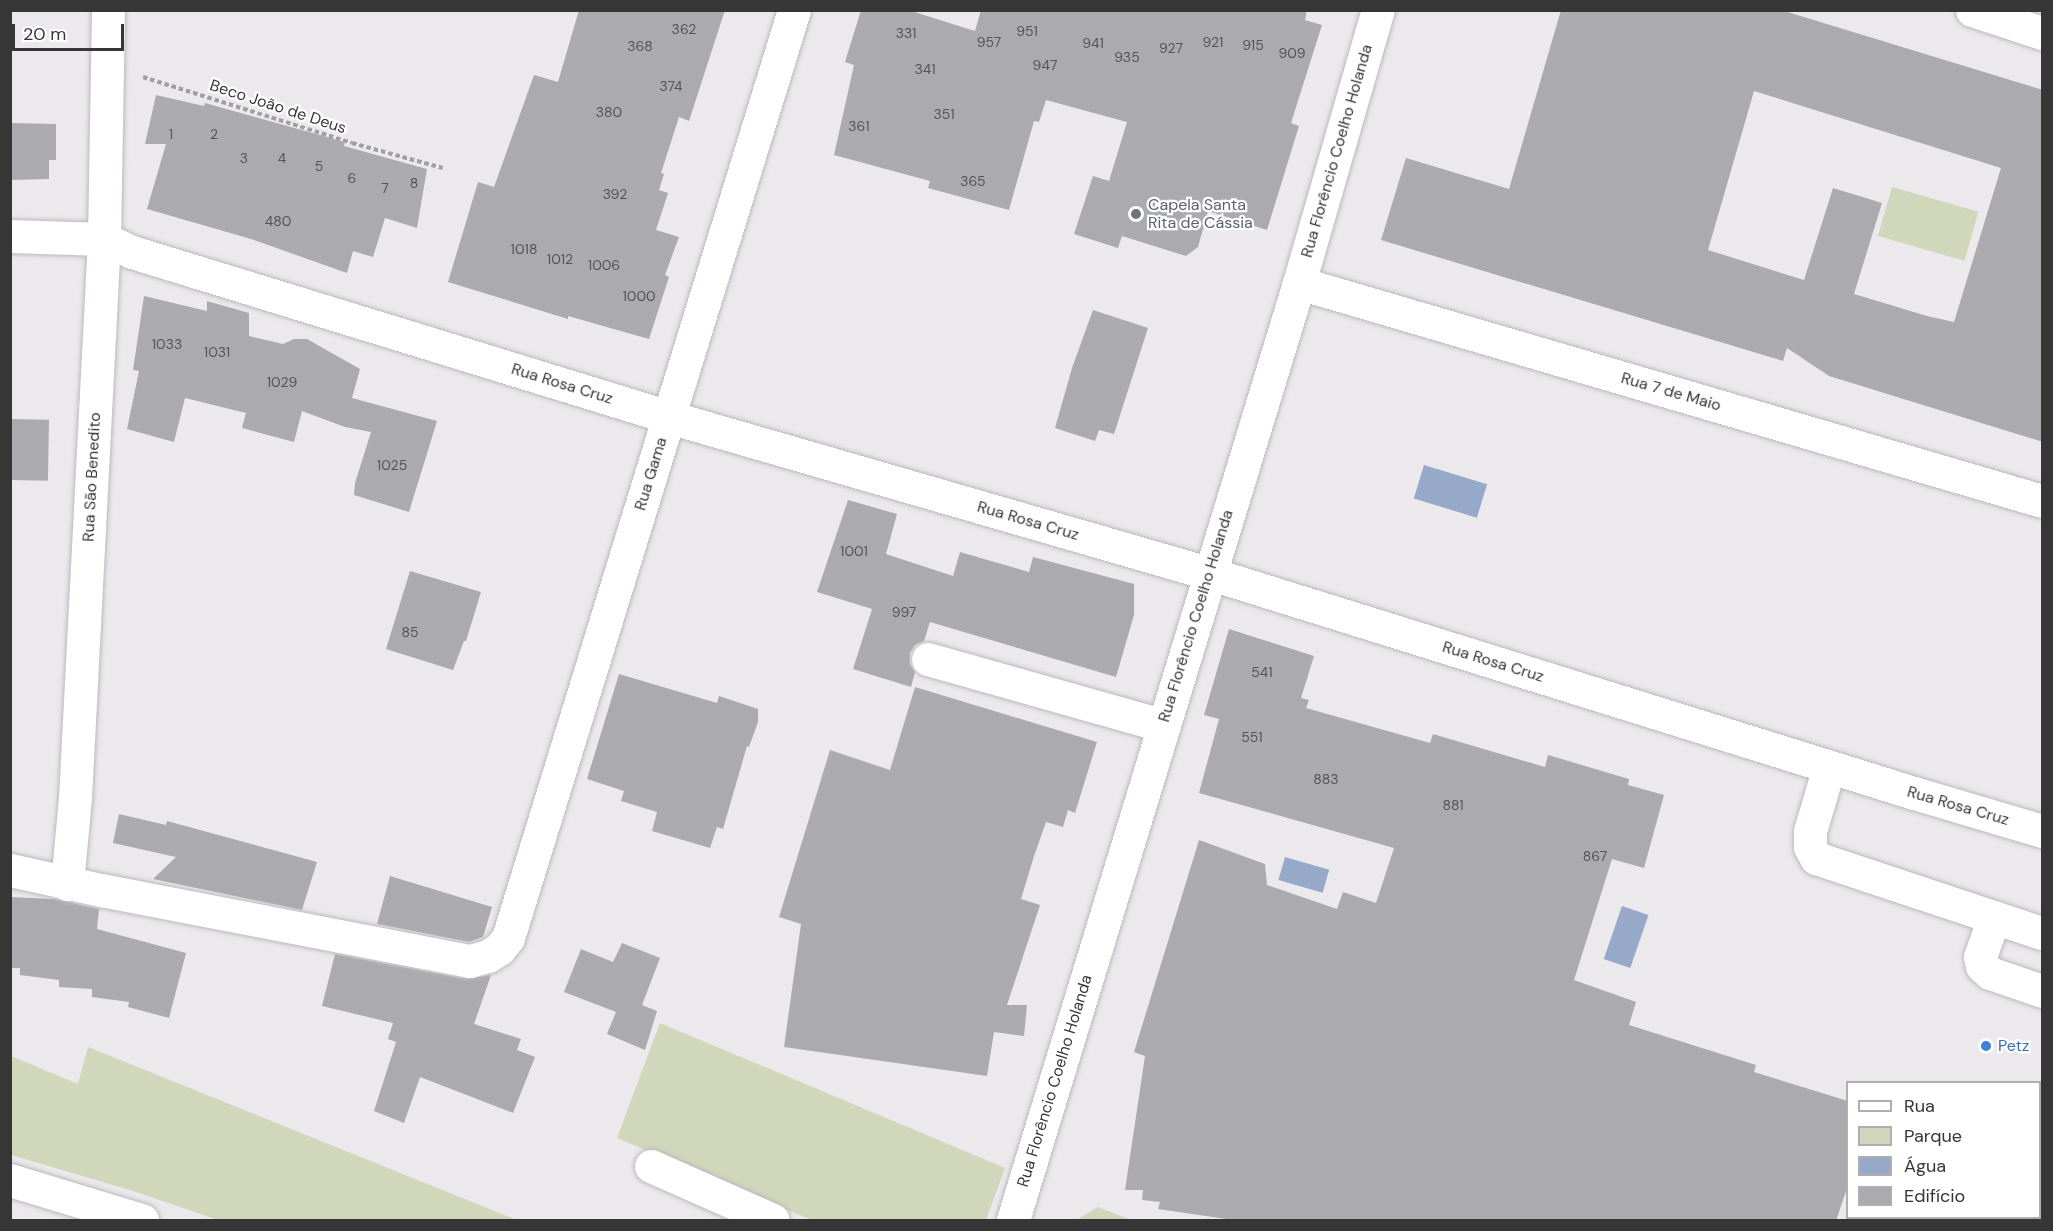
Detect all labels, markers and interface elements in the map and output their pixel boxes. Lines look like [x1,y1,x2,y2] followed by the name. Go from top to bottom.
[15,12,128,50] scale bar
[672,21,696,37] house number: 362
[23,22,66,46] text: 20 m
[1016,23,1038,39] house number: 951
[896,25,916,41] house number: 331
[977,34,1001,50] house number: 957
[1203,34,1223,50] house number: 921
[1082,35,1104,51] house number: 941
[1242,37,1264,53] house number: 915
[627,38,653,54] house number: 368
[1159,40,1183,56] house number: 927
[1297,42,1377,260] street label: Rua Florêncio Coelho Holanda
[1278,45,1306,61] house number: 909
[1114,49,1140,65] house number: 935
[1033,57,1057,73] house number: 947
[914,61,936,77] house number: 341
[207,76,349,138] street label: Beco João de Deus
[659,78,683,94] house number: 374
[596,104,622,120] house number: 380
[933,106,955,122] house number: 351
[848,118,870,134] house number: 361
[169,126,173,142] house number: 1
[210,126,218,142] house number: 2
[240,150,248,166] house number: 3
[278,150,286,166] house number: 4
[315,158,323,174] house number: 5
[348,170,356,186] house number: 6
[960,173,986,189] house number: 365
[410,175,418,191] house number: 8
[381,180,389,196] house number: 7
[603,186,627,202] house number: 392
[1148,195,1253,233] place label: Capela Santa Rita de Cássia
[1129,207,1143,221] marker: Capela Santa Rita de Cássia
[265,213,291,229] house number: 480
[511,241,537,257] house number: 1018
[547,251,573,267] house number: 1012
[588,257,620,273] house number: 1006
[622,288,656,304] house number: 1000
[152,336,182,352] house number: 1033
[204,344,230,360] house number: 1031
[509,359,615,409] street label: Rua Rosa Cruz
[1619,369,1723,415] street label: Rua 7 de Maio
[267,374,297,390] house number: 1029
[79,412,105,542] street label: Rua São Benedito
[631,435,671,513] street label: Rua Gama
[377,457,407,473] house number: 1025
[975,497,1081,545] street label: Rua Rosa Cruz
[1155,508,1237,724] street label: Rua Florêncio Coelho Holanda
[840,543,868,559] house number: 1001
[892,604,916,620] house number: 997
[401,624,419,640] house number: 85
[1440,637,1546,687] street label: Rua Rosa Cruz
[1251,664,1273,680] house number: 541
[1241,729,1263,745] house number: 551
[1313,771,1339,787] house number: 883
[1905,782,2011,830] street label: Rua Rosa Cruz
[1442,797,1464,813] house number: 881
[1583,848,1607,864] house number: 867
[1014,973,1096,1189] street label: Rua Florêncio Coelho Holanda
[1998,1036,2029,1056] place label: Petz
[1979,1039,1993,1053] marker: Petz
[1846,1081,2041,1219] legend
[1904,1094,1935,1118] text: Rua
[1904,1124,1962,1148] text: Parque
[1904,1154,1946,1178] text: Água
[1904,1184,1965,1208] text: Edifício

